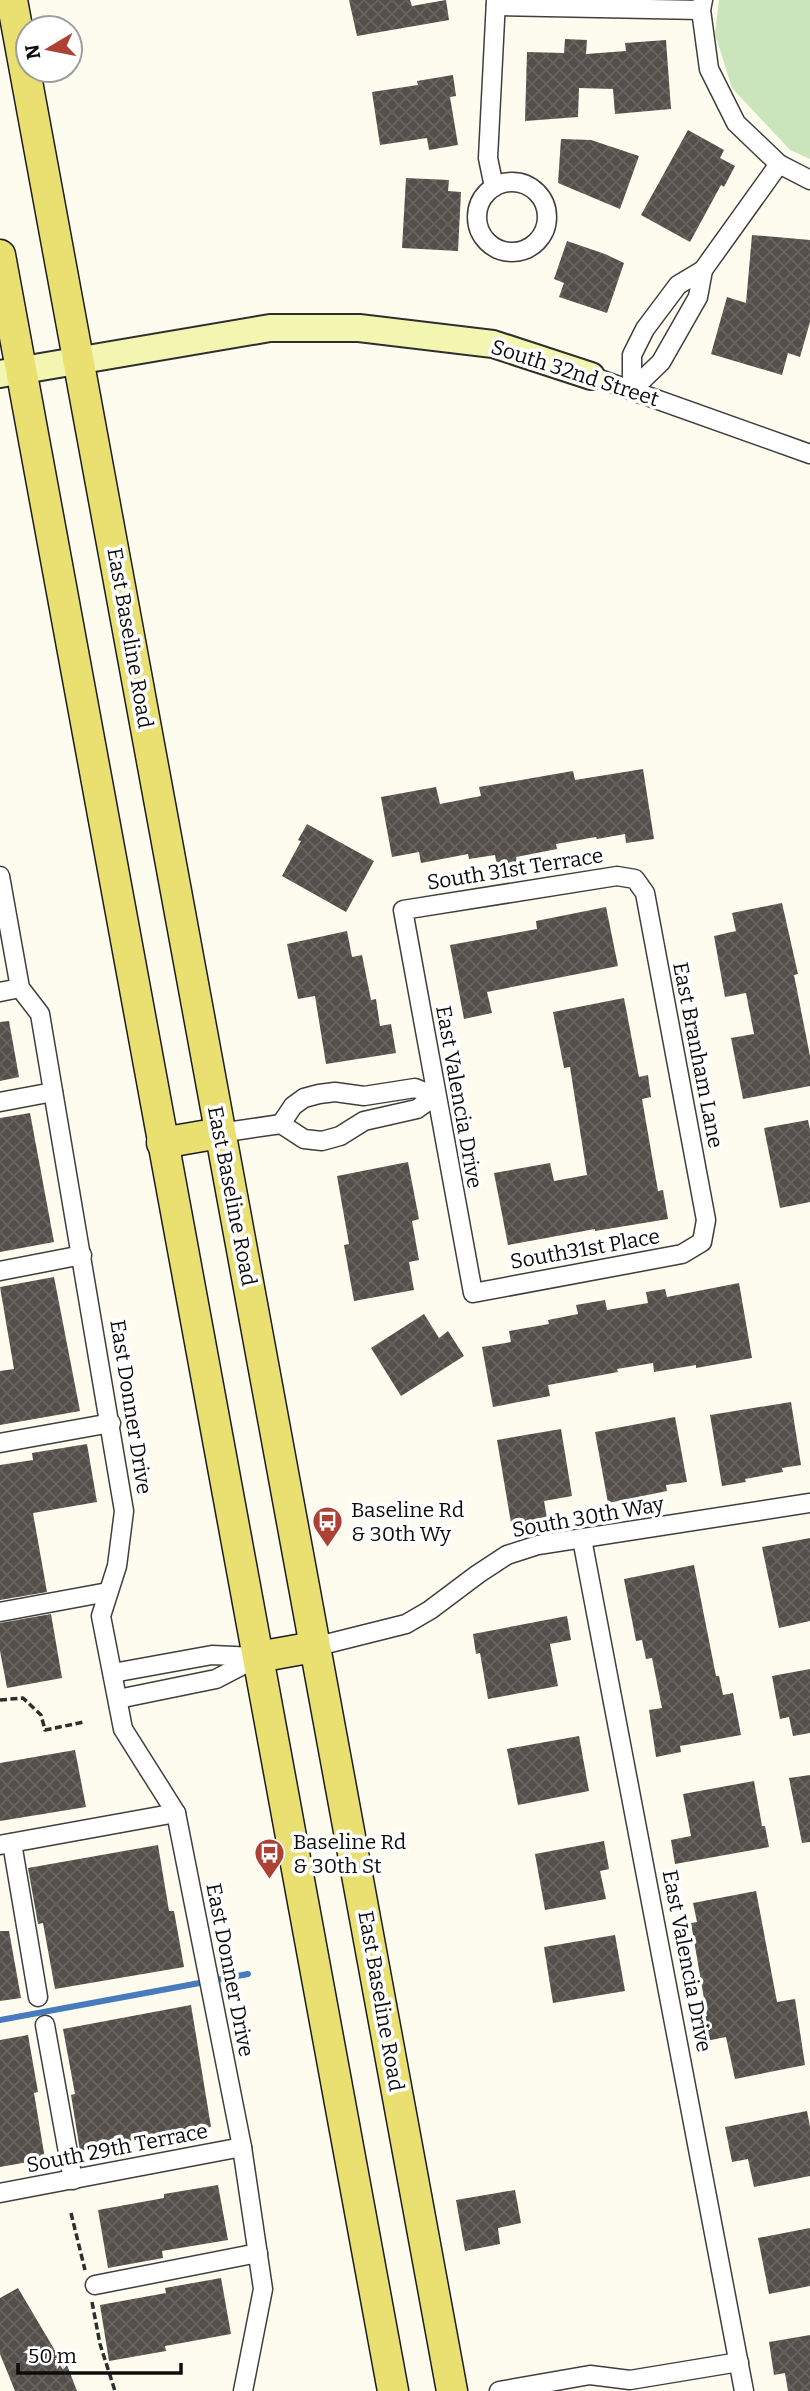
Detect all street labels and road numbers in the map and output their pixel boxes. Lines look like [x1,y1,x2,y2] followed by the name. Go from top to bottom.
[488,334,662,412] street label: South 32nd Street
[101,546,159,730] street label: East Baseline Road
[425,842,605,896] street label: South 31st Terrace
[667,960,729,1150] street label: East Branham Lane
[430,1004,488,1190] street label: East Valencia Drive
[202,1104,262,1288] street label: East Baseline Road
[508,1223,662,1275] street label: South31st Place
[104,1318,158,1496] street label: East Donner Drive
[510,1491,667,1543] street label: South 30th Way
[657,1868,717,2054] street label: East Valencia Drive
[200,1881,260,2059] street label: East Donner Drive
[352,1909,410,2093] street label: East Baseline Road
[24,2118,210,2178] street label: South 29th Terrace

